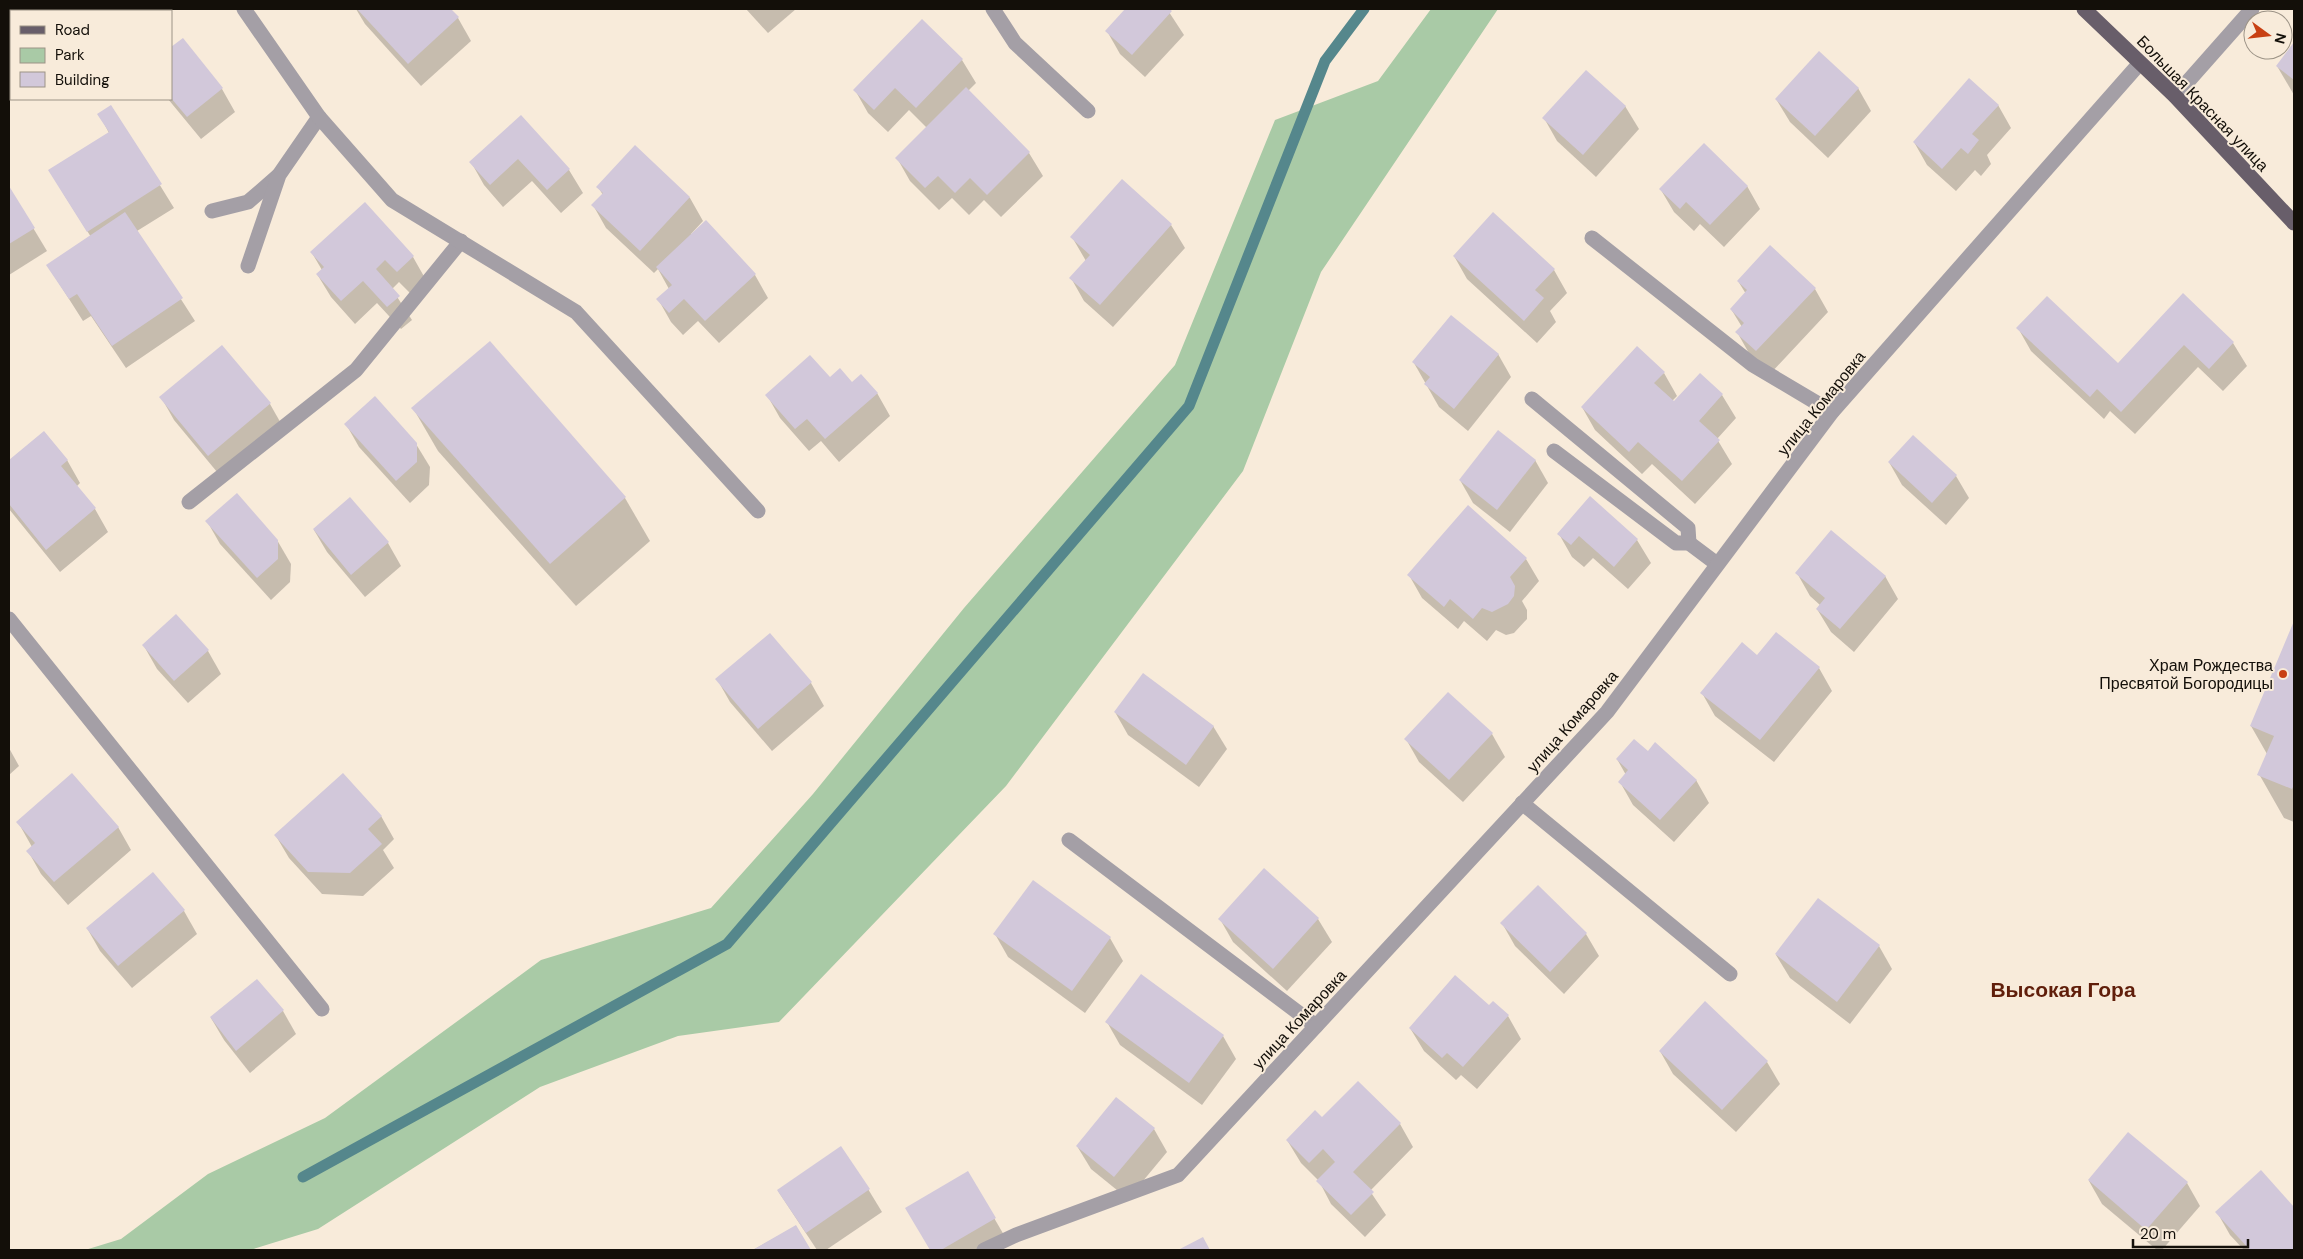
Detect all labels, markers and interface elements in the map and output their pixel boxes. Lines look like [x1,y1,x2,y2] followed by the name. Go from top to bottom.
[10,10,172,100] legend
[2243,10,2293,60] north arrow
[55,20,90,40] text: Road
[2132,31,2273,176] street label: Большая Красная улица
[2271,31,2291,46] text: N
[55,45,85,65] text: Park
[55,70,110,90] text: Building
[1773,347,1870,460] street label: улица Комаровка
[2099,655,2273,694] place label: Храм Рождества Пресвятой Богородицы
[1522,666,1623,777] street label: улица Комаровка
[2277,668,2289,680] marker: Храм Рождества Пресвятой Богородицы
[1248,965,1351,1074] street label: улица Комаровка
[1990,976,2136,1004] district label: Высокая Гора
[2133,1216,2248,1248] scale bar
[2140,1224,2176,1244] text: 20 m

